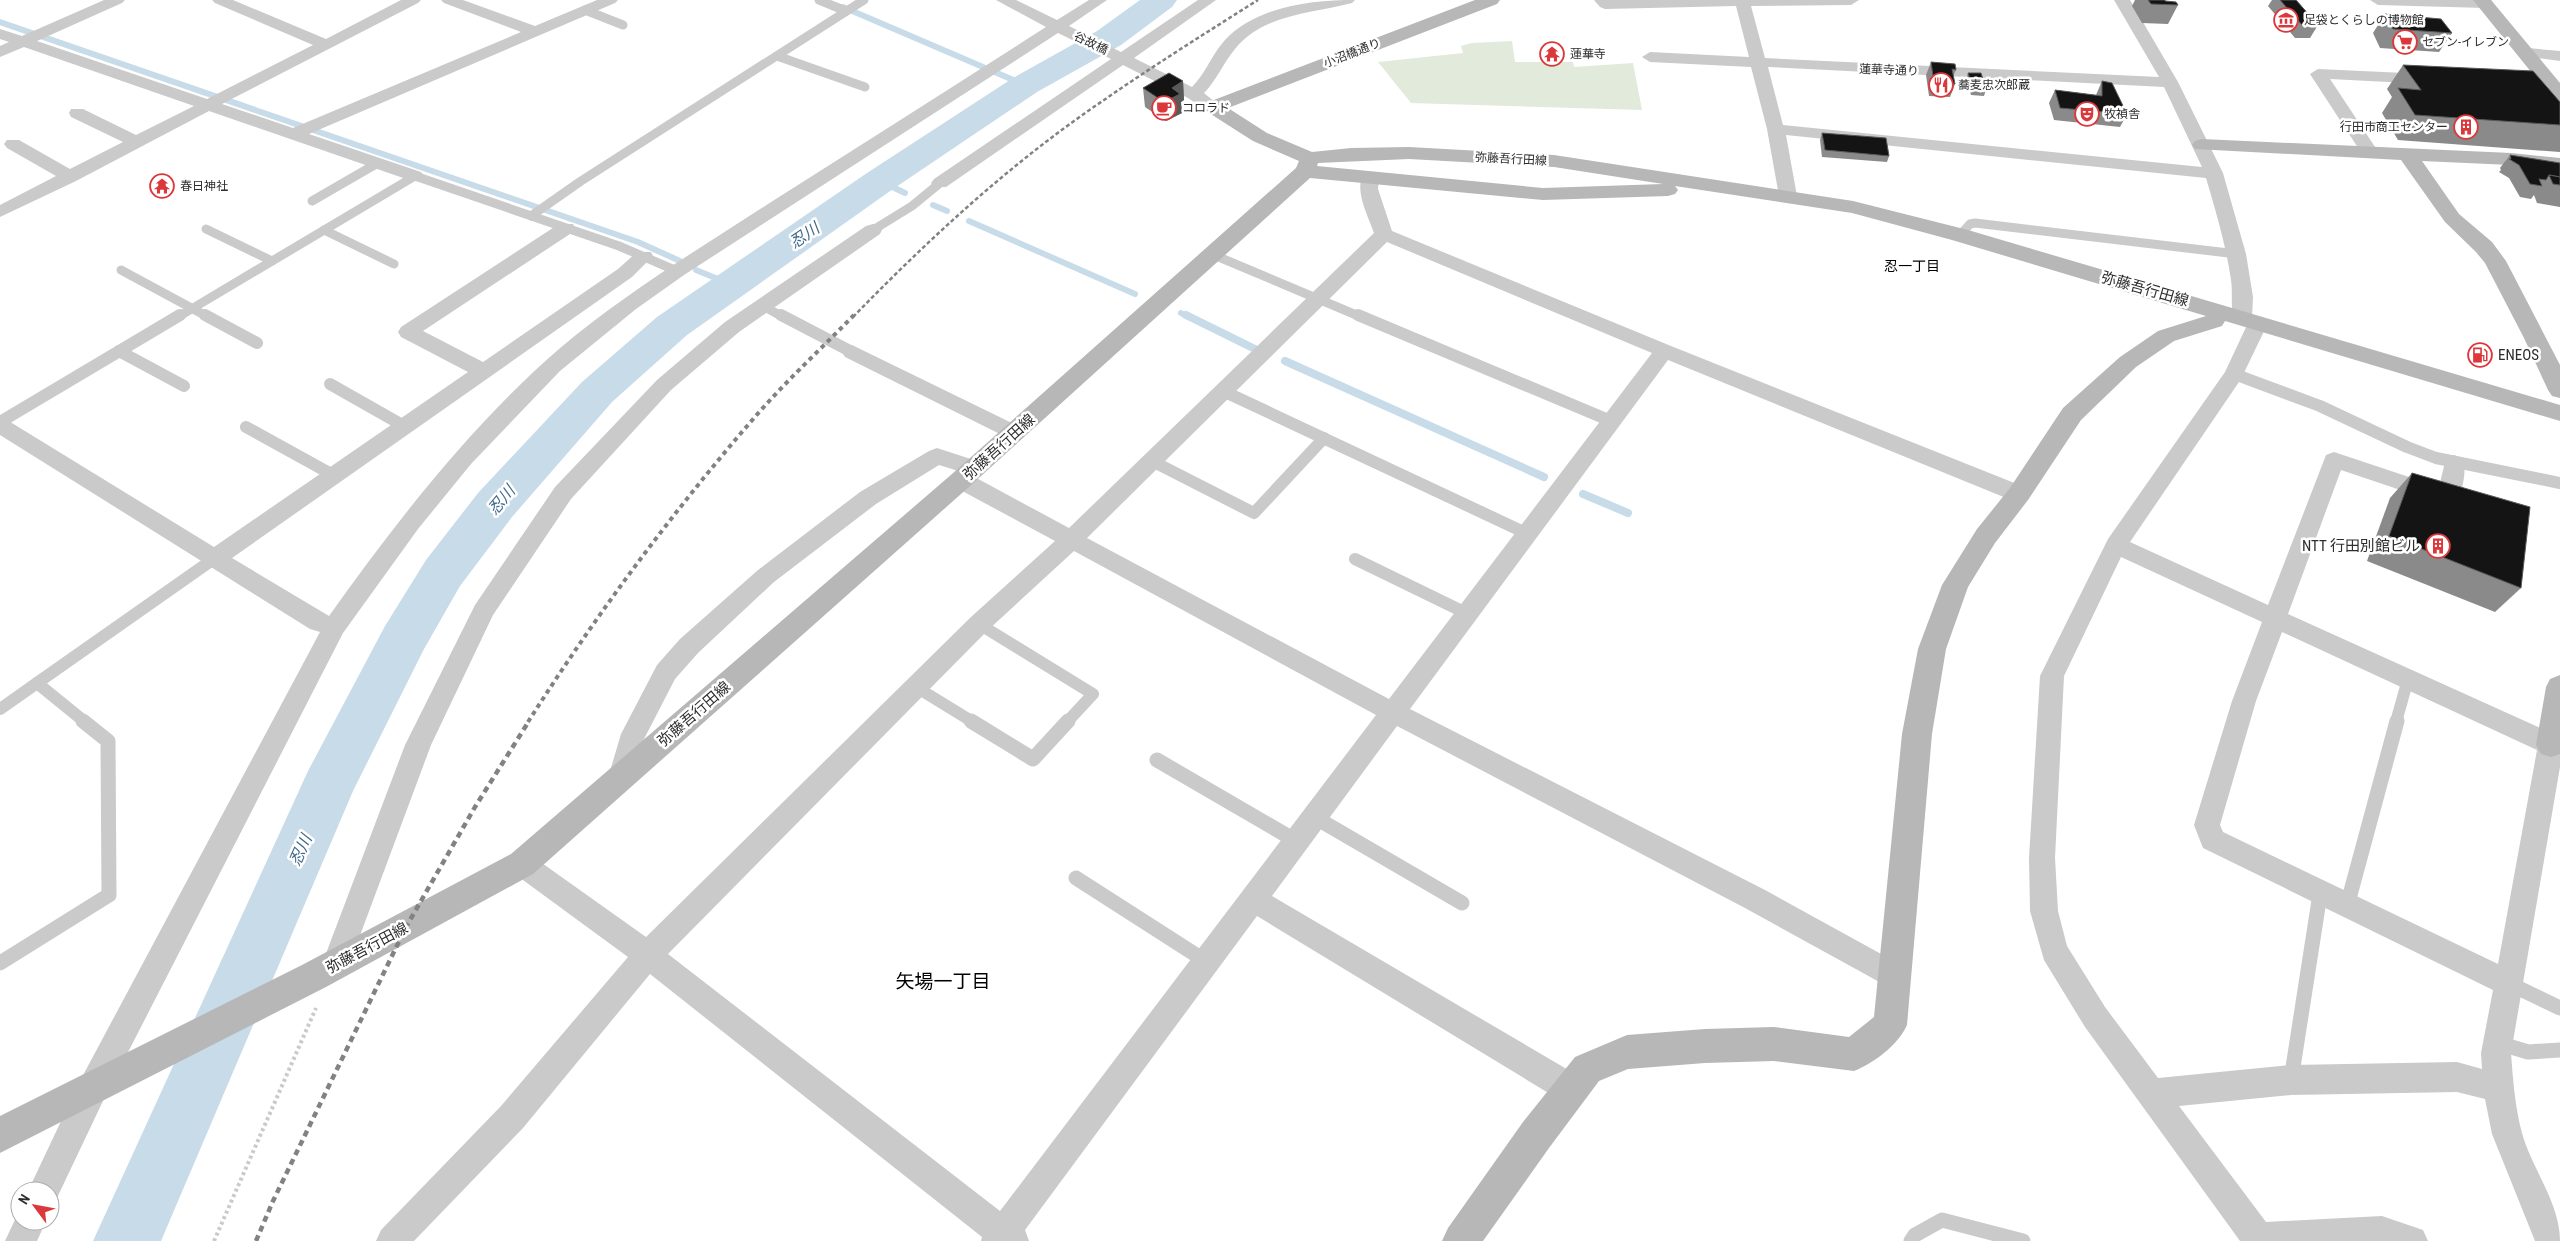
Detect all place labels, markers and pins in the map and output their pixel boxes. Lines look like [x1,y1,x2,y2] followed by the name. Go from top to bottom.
[2273,7,2299,33] museum icon: 足袋とくらしの博物館
[2304,13,2424,27] place label: 足袋とくらしの博物館
[2392,29,2418,55] supermarket icon: セブン-イレブン
[2422,35,2509,49] place label: セブン-イレブン
[1539,41,1565,67] temple icon: 蓮華寺
[1570,47,1606,61] place label: 蓮華寺
[1928,72,1954,98] restaurant icon: 蕎麦忠次郎蔵
[1958,78,2030,92] place label: 蕎麦忠次郎蔵
[1151,95,1177,121] cafe icon: コロラド
[1182,101,1230,115] place label: コロラド
[2074,101,2100,127] theatre icon: 牧禎舎
[2104,107,2140,121] place label: 牧禎舎
[2453,114,2479,140] building icon: 行田市商工センター
[2340,120,2448,134] place label: 行田市商工センター
[149,173,175,199] temple icon: 春日神社
[180,179,228,193] place label: 春日神社
[2467,342,2493,368] fuel station icon: ENEOS
[2498,346,2539,364] place label: ENEOS
[2425,533,2451,559] building icon: NTT 行田別館ビル
[2302,537,2420,555] place label: NTT 行田別館ビル

